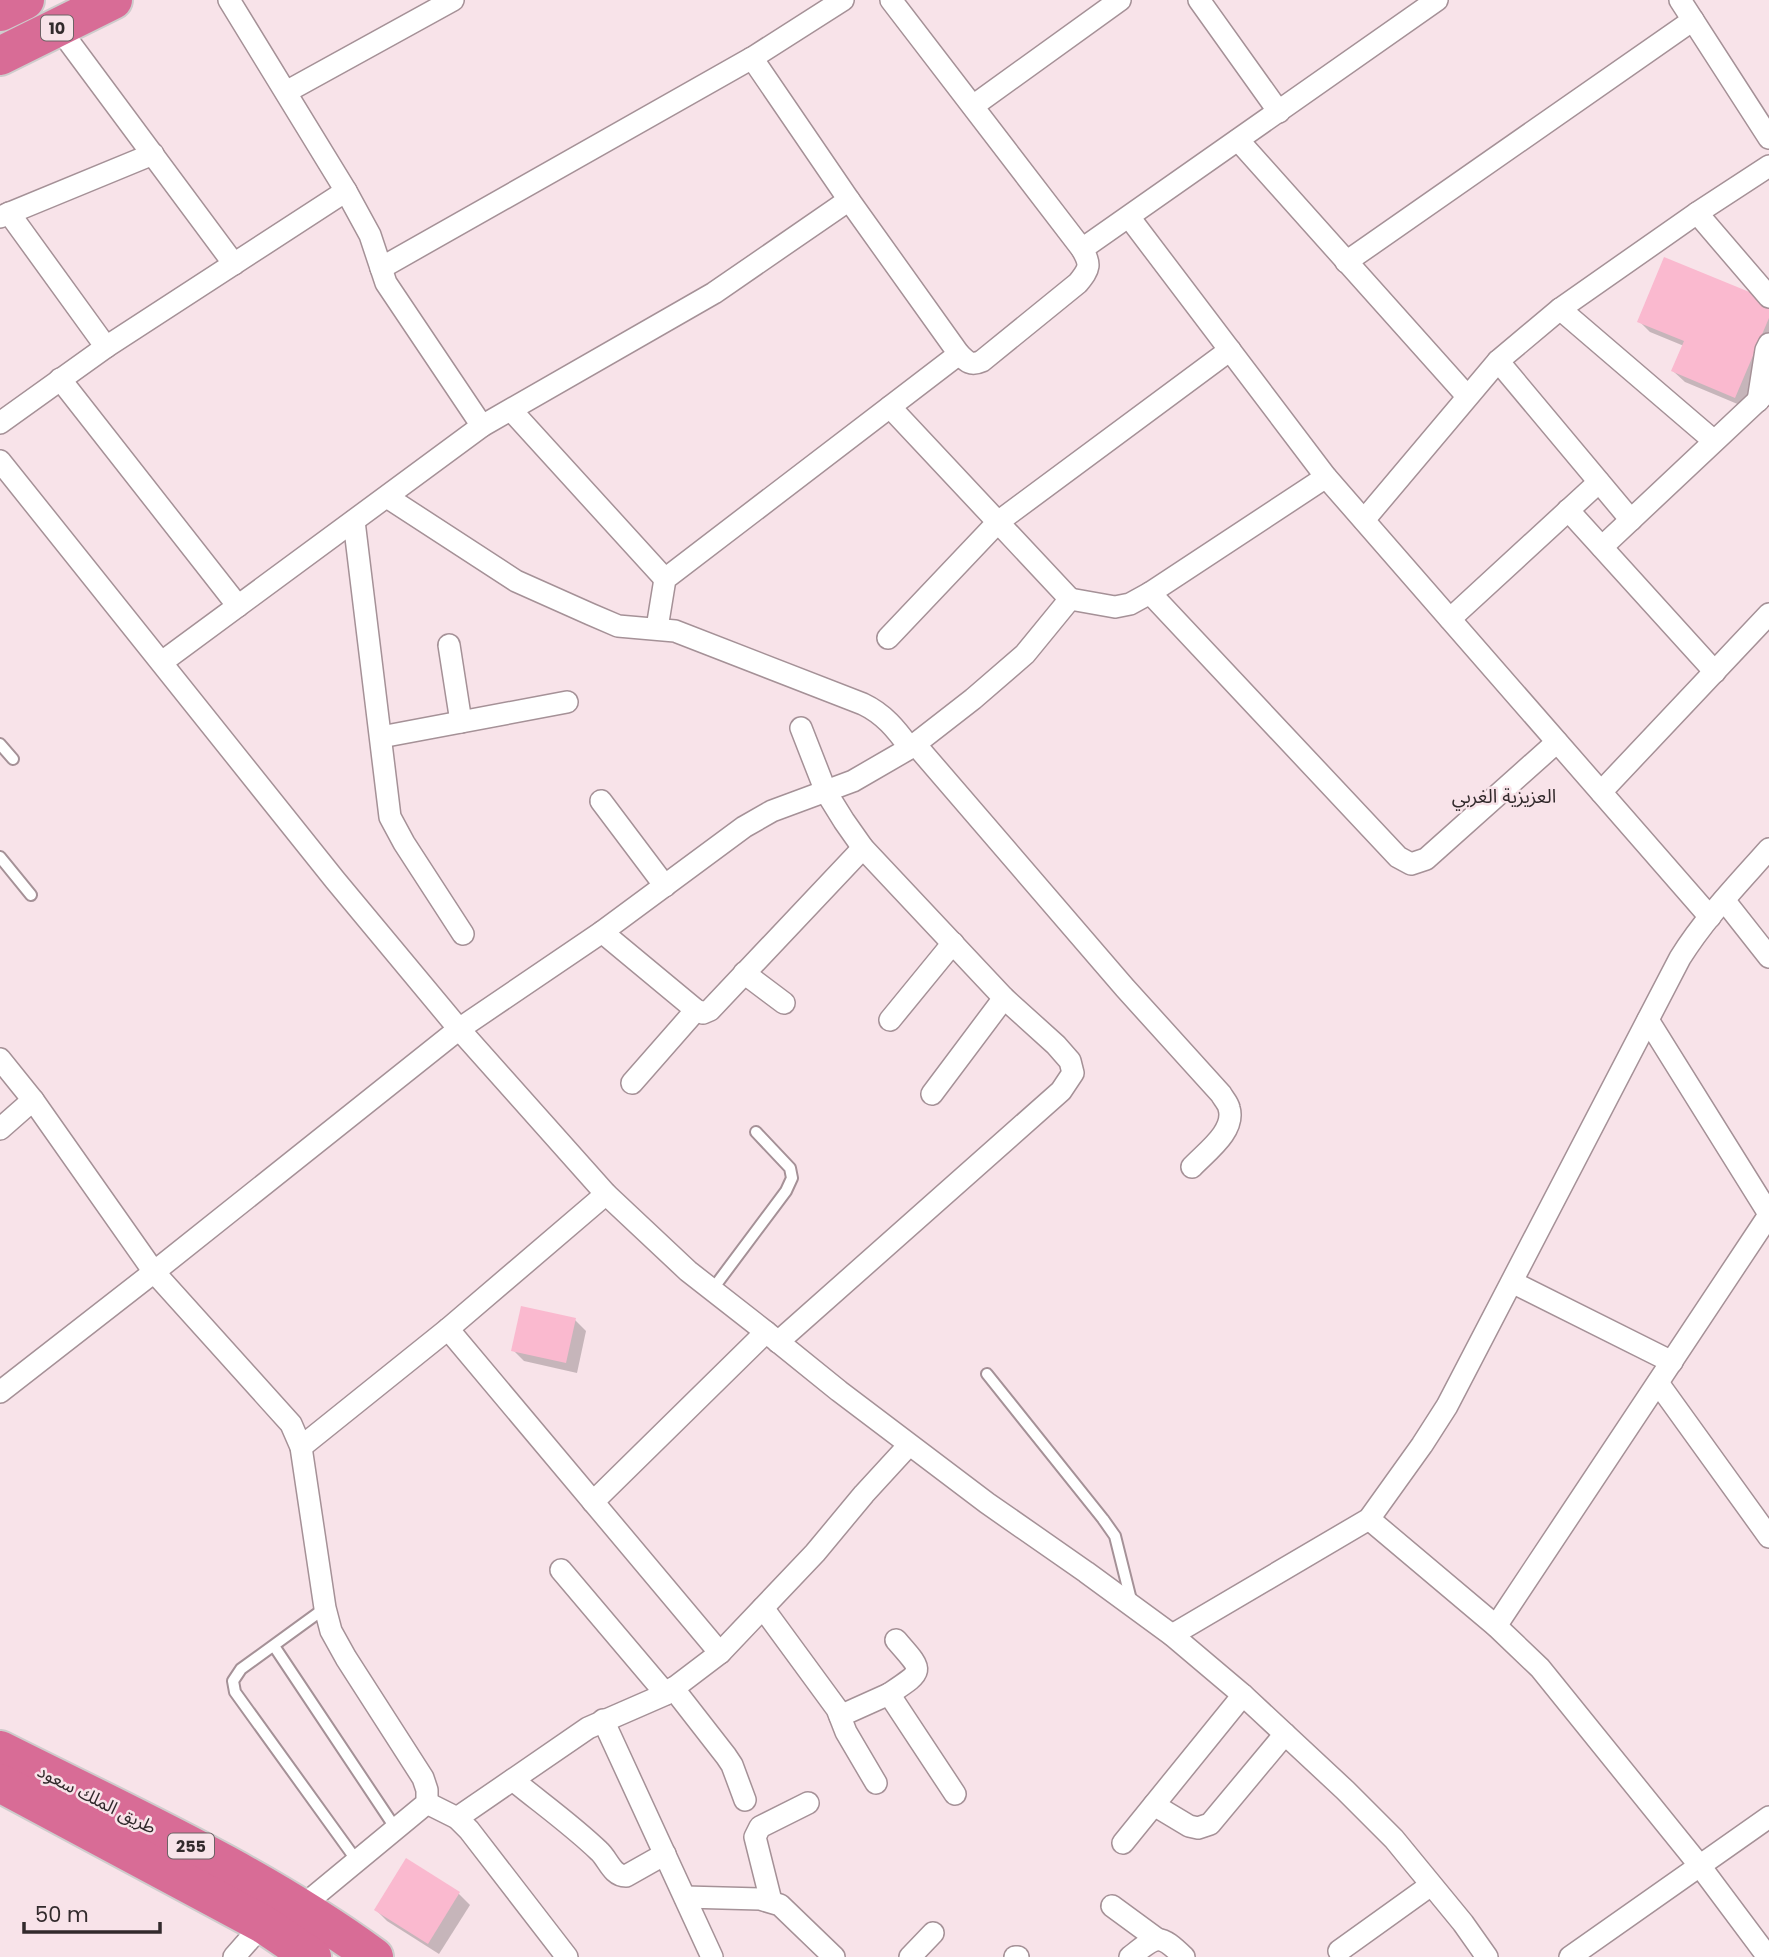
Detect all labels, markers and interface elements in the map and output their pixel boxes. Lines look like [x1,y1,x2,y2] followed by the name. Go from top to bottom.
[41,16,73,40] road number: 10
[1452,783,1556,811] district label: العزيزية الغربي
[33,1758,161,1840] street label: طريق الملك سعود
[168,1834,214,1858] road number: 255
[24,1890,161,1934] scale bar
[35,1900,89,1929] text: 50 m

